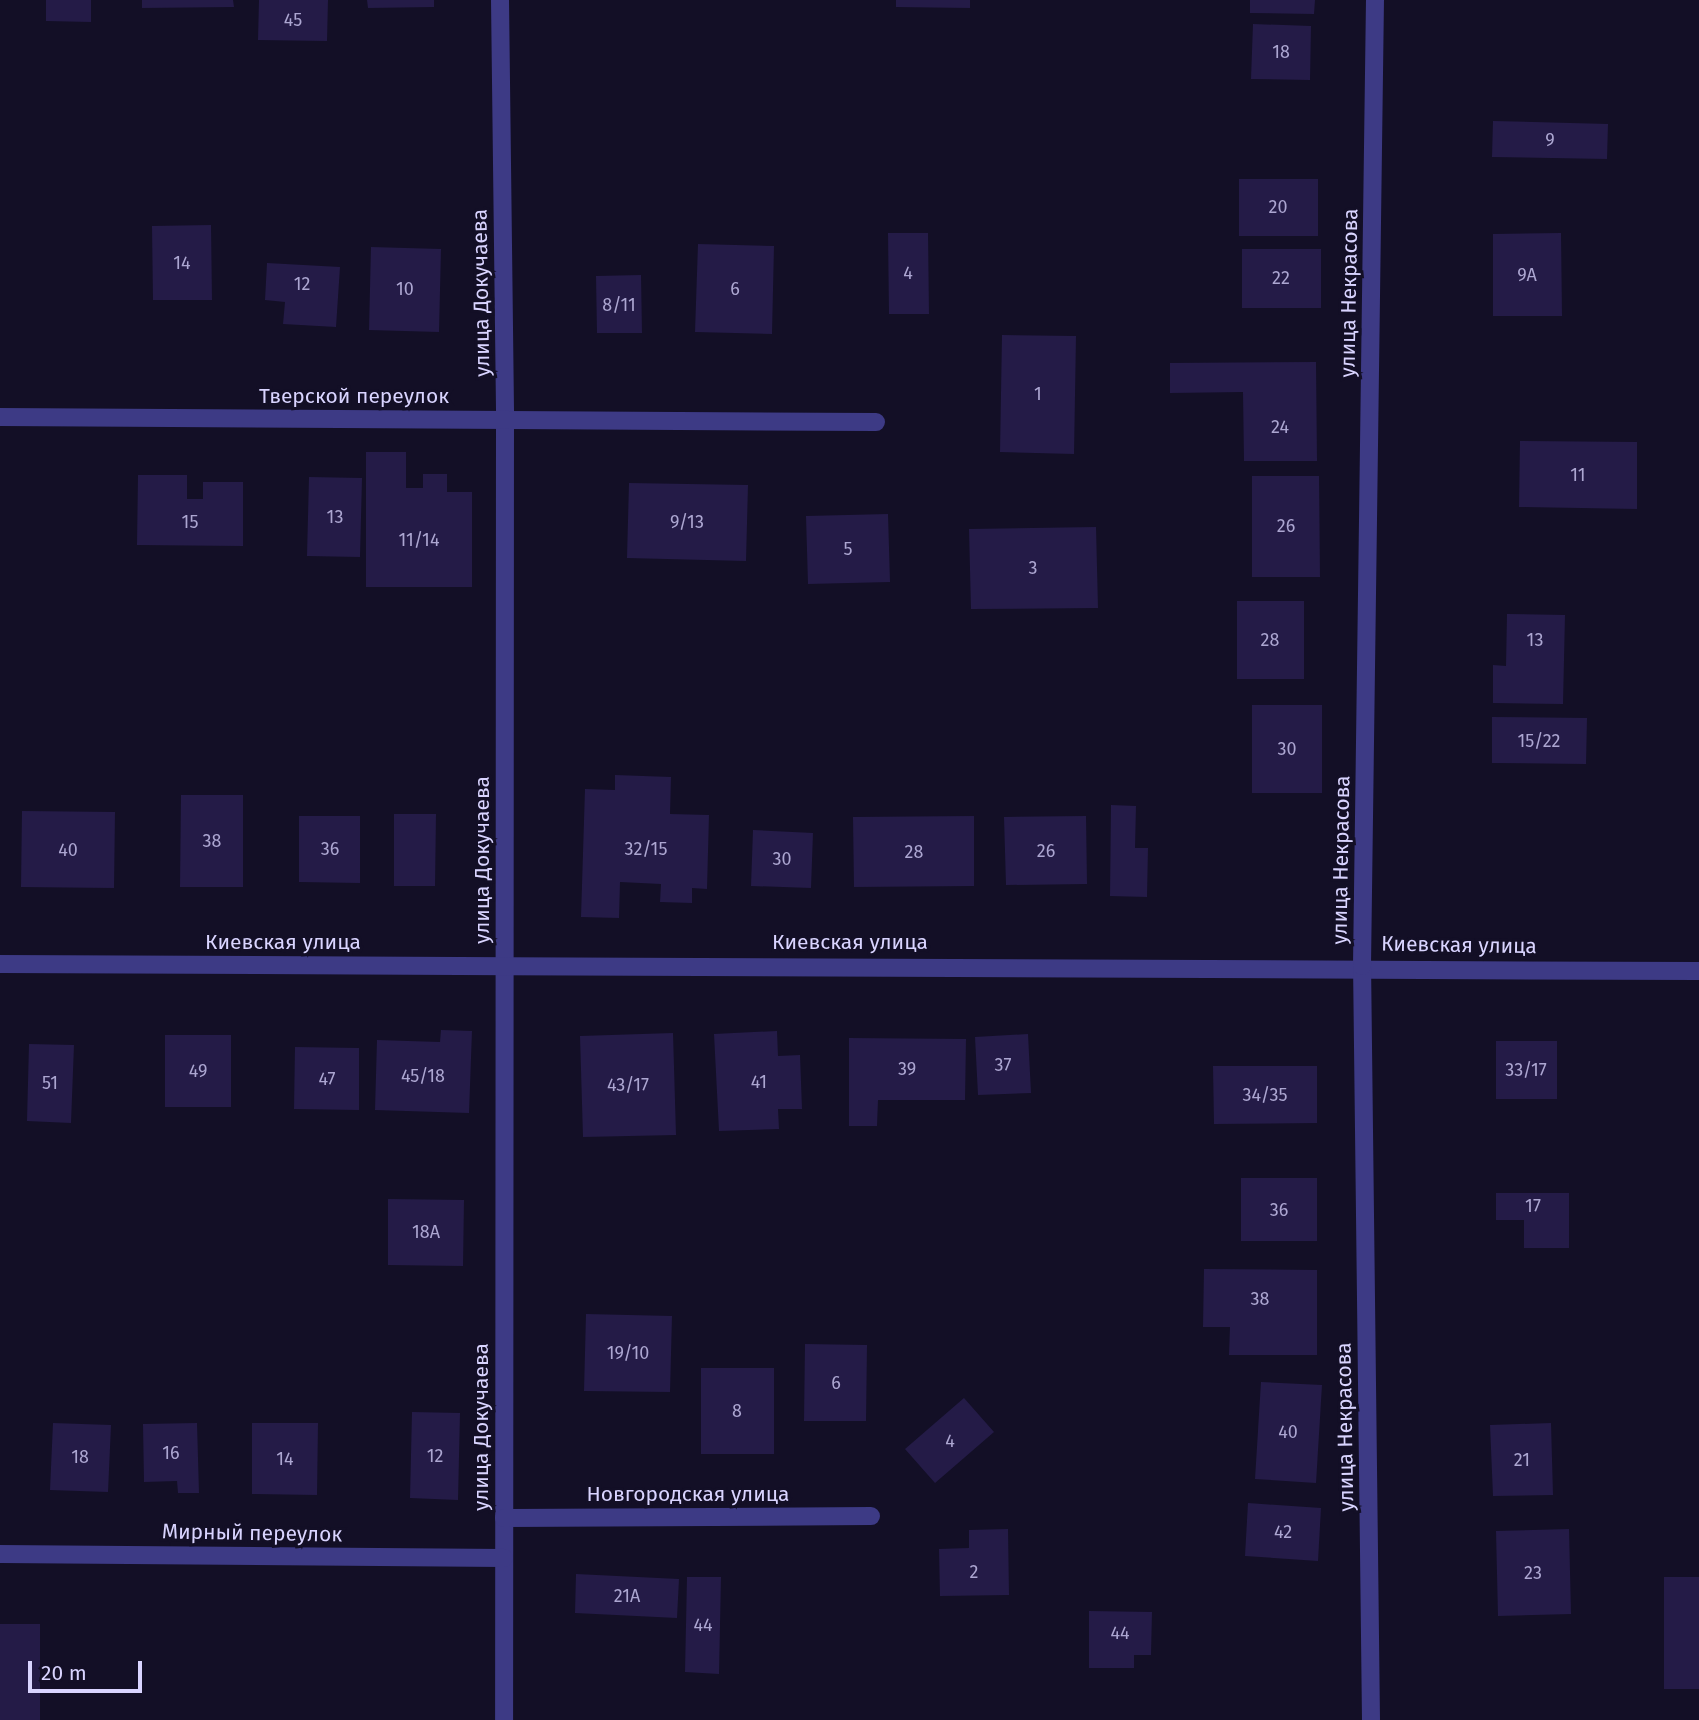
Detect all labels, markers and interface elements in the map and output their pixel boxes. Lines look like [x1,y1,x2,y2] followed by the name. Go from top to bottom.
[284,9,302,31] house number: 45
[1272,41,1290,63] house number: 18
[1545,129,1555,151] house number: 9
[1269,196,1287,218] house number: 20
[1335,208,1363,378] street label: улица Некрасова
[467,209,495,377] street label: улица Докучаева
[173,252,191,274] house number: 14
[903,262,913,284] house number: 4
[1517,264,1537,286] house number: 9А
[1272,267,1290,289] house number: 22
[294,273,310,295] house number: 12
[396,278,414,300] house number: 10
[730,278,740,300] house number: 6
[602,294,636,316] house number: 8/11
[259,383,449,409] street label: Тверской переулок
[1034,383,1042,405] house number: 1
[1271,416,1289,438] house number: 24
[1570,464,1586,486] house number: 11
[327,506,343,528] house number: 13
[182,511,198,533] house number: 15
[670,511,704,533] house number: 9/13
[1277,515,1295,537] house number: 26
[399,529,439,551] house number: 11/14
[843,538,853,560] house number: 5
[1029,557,1037,579] house number: 3
[1261,629,1279,651] house number: 28
[1527,629,1543,651] house number: 13
[1518,730,1560,752] house number: 15/22
[1277,738,1297,760] house number: 30
[1327,775,1355,945] street label: улица Некрасова
[469,776,495,944] street label: улица Докучаева
[203,830,221,852] house number: 38
[321,838,339,860] house number: 36
[625,838,667,860] house number: 32/15
[58,839,78,861] house number: 40
[1037,840,1055,862] house number: 26
[905,841,923,863] house number: 28
[772,848,792,870] house number: 30
[205,929,361,955] street label: Киевская улица
[772,929,928,955] street label: Киевская улица
[1381,931,1537,959] street label: Киевская улица
[995,1054,1011,1076] house number: 37
[898,1058,916,1080] house number: 39
[1505,1059,1547,1081] house number: 33/17
[189,1060,207,1082] house number: 49
[401,1065,445,1087] house number: 45/18
[318,1068,336,1090] house number: 47
[751,1071,767,1093] house number: 41
[42,1072,58,1094] house number: 51
[607,1074,649,1096] house number: 43/17
[1243,1084,1287,1106] house number: 34/35
[1525,1195,1541,1217] house number: 17
[1270,1199,1288,1221] house number: 36
[412,1221,440,1243] house number: 18А
[1251,1288,1269,1310] house number: 38
[607,1342,649,1364] house number: 19/10
[1331,1342,1359,1512] street label: улица Некрасова
[468,1343,494,1511] street label: улица Докучаева
[831,1372,841,1394] house number: 6
[732,1400,742,1422] house number: 8
[1278,1421,1298,1443] house number: 40
[945,1430,955,1452] house number: 4
[162,1442,180,1464] house number: 16
[427,1445,443,1467] house number: 12
[71,1446,89,1468] house number: 18
[276,1448,294,1470] house number: 14
[1514,1449,1530,1471] house number: 21
[586,1481,790,1507] street label: Новгородская улица
[162,1519,342,1547] street label: Мирный переулок
[1274,1521,1292,1543] house number: 42
[970,1561,978,1583] house number: 2
[1524,1562,1542,1584] house number: 23
[614,1585,640,1607] house number: 21А
[693,1614,713,1636] house number: 44
[1110,1622,1130,1644] house number: 44
[32,1646,145,1690] scale bar
[41,1660,87,1686] text: 20 m

